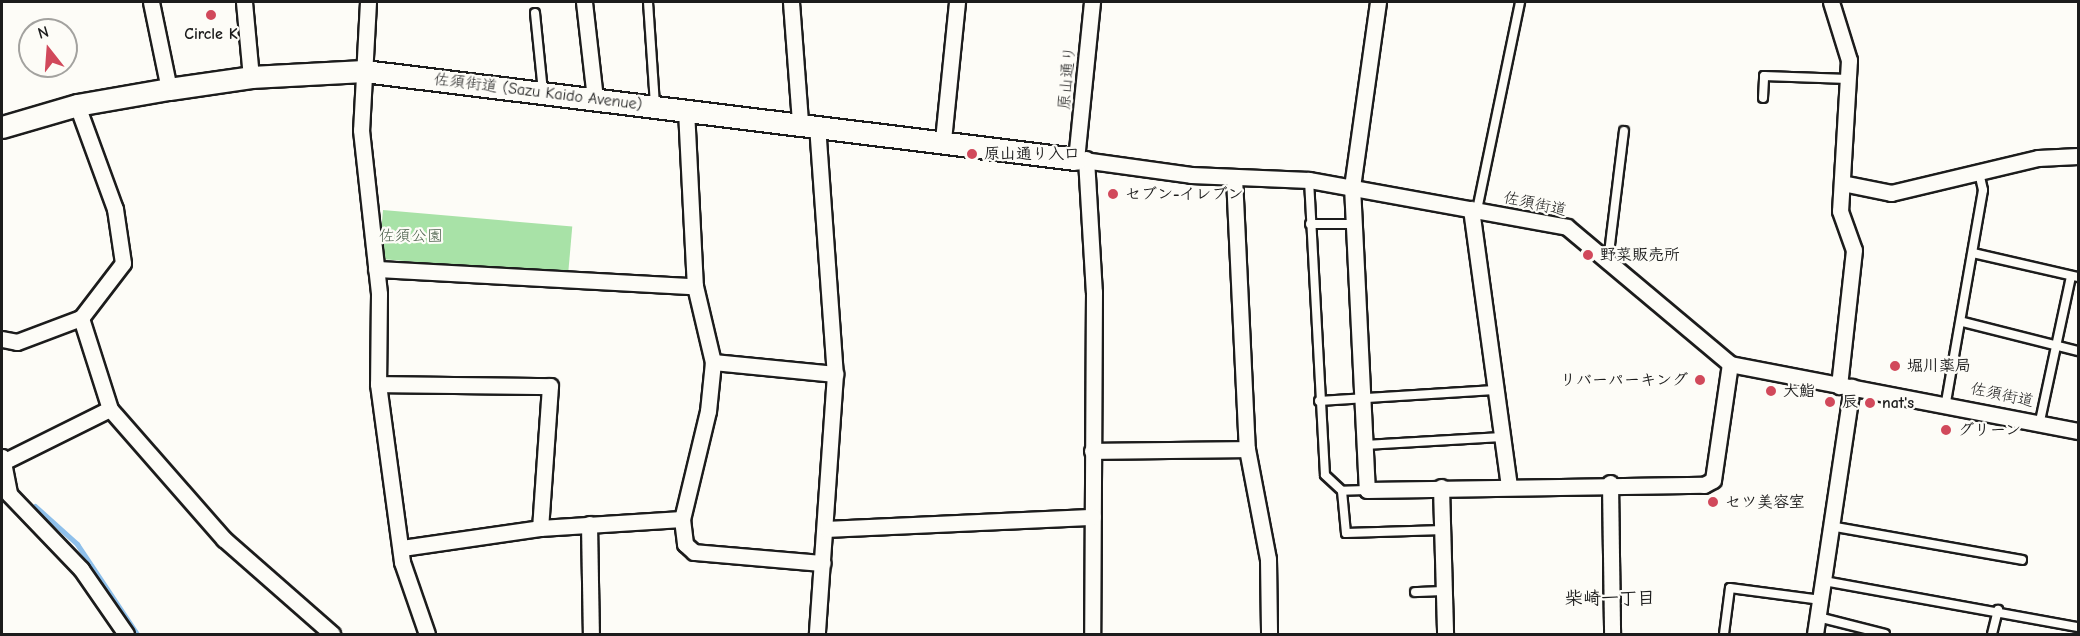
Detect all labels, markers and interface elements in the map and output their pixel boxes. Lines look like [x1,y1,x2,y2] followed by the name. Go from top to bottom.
[204,8,218,22] marker: Circle K
[18,18,78,78] north arrow
[36,23,51,43] text: N
[184,24,238,44] place label: Circle K
[1055,45,1079,111] street label: 原山通り
[433,70,643,114] street label: 佐須街道 (Sazu Kaido Avenue)
[984,144,1080,164] place label: 原山通り入口
[965,147,979,161] marker: 原山通り入口
[1125,184,1244,204] place label: セブン-イレブン
[1106,187,1120,201] marker: セブン-イレブン
[1502,188,1568,220] street label: 佐須街道
[379,226,443,246] park label: 佐須公園
[1600,245,1680,265] place label: 野菜販売所
[1581,248,1595,262] marker: 野菜販売所
[1907,356,1971,376] place label: 堀川薬局
[1888,359,1902,373] marker: 堀川薬局
[1560,370,1688,390] place label: リバーパーキング
[1693,373,1707,387] marker: リバーパーキング
[1969,379,2035,411] street label: 佐須街道
[1783,381,1815,401] place label: 大鮨
[1764,384,1778,398] marker: 大鮨
[1842,392,1858,412] place label: 辰
[1882,393,1914,413] place label: nat's
[1823,395,1837,409] marker: 辰
[1863,396,1877,410] marker: nat's
[1958,420,2022,440] place label: グリーン
[1939,423,1953,437] marker: グリーン
[1725,492,1805,512] place label: セツ美容室
[1706,495,1720,509] marker: セツ美容室
[1565,588,1655,610] district label: 柴崎一丁目

